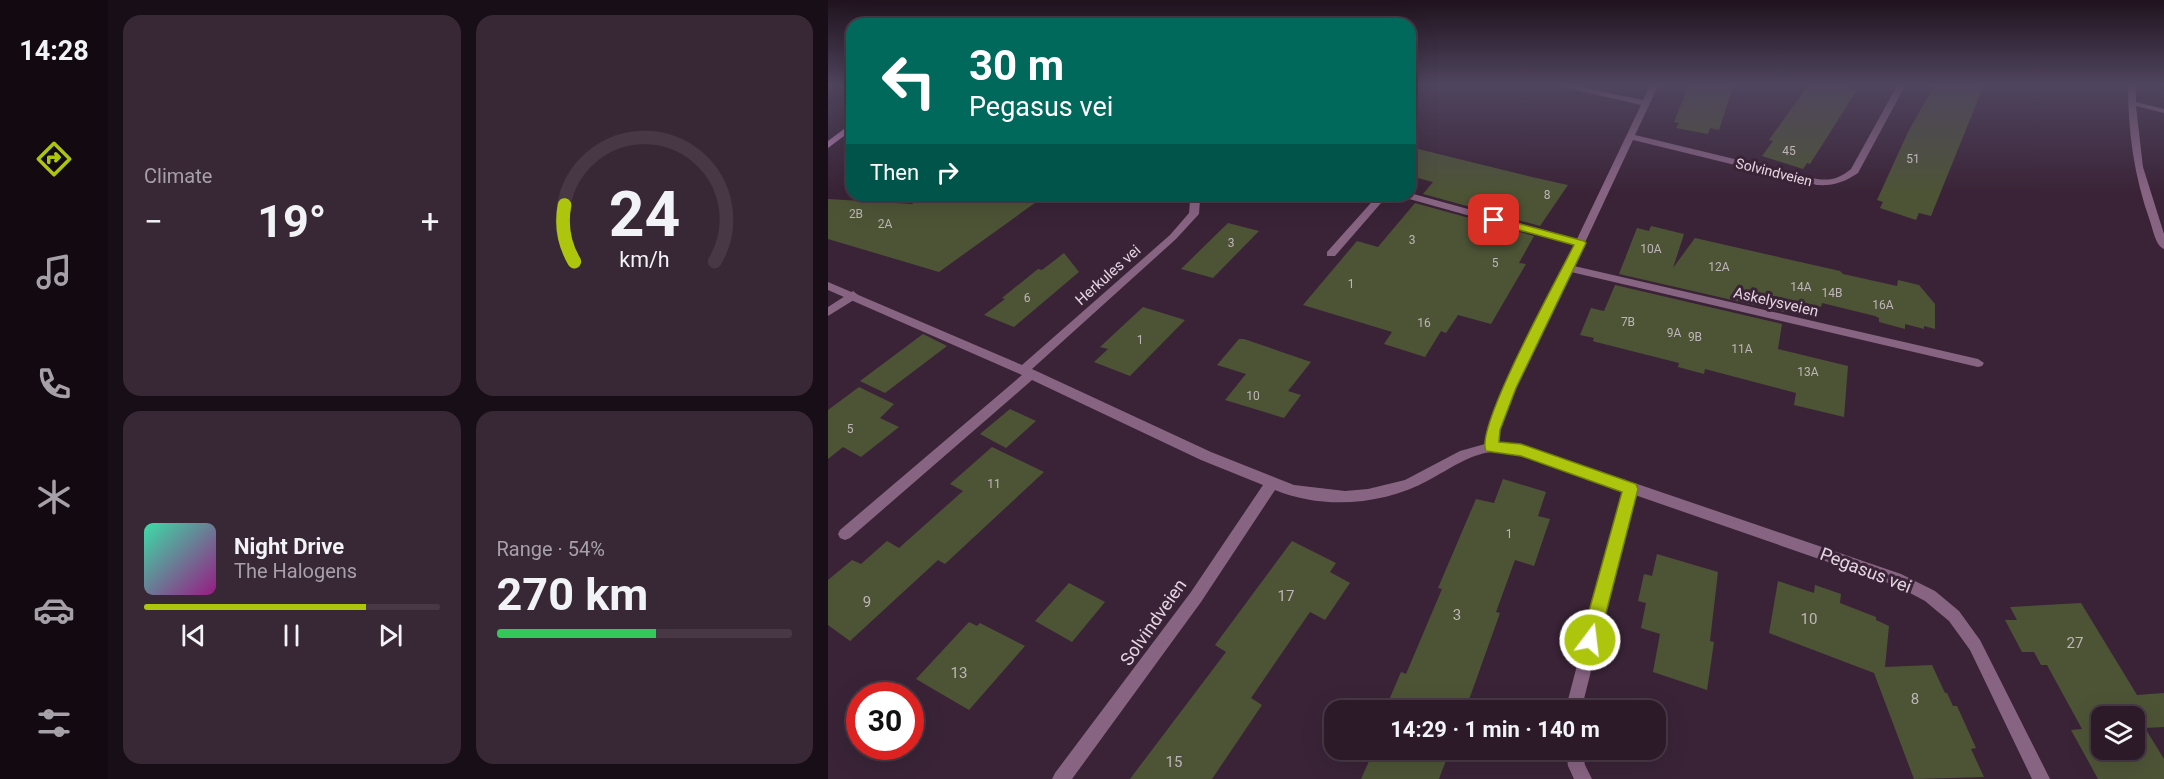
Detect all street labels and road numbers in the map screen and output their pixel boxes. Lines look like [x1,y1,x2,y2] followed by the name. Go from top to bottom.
[1734,155,1814,189] street label: Solvindveien
[1072,241,1144,309] street label: Herkules vei
[1732,284,1820,320] street label: Askelysveien
[1817,543,1915,597] street label: Pegasus vei
[1116,575,1190,669] street label: Solvindveien

